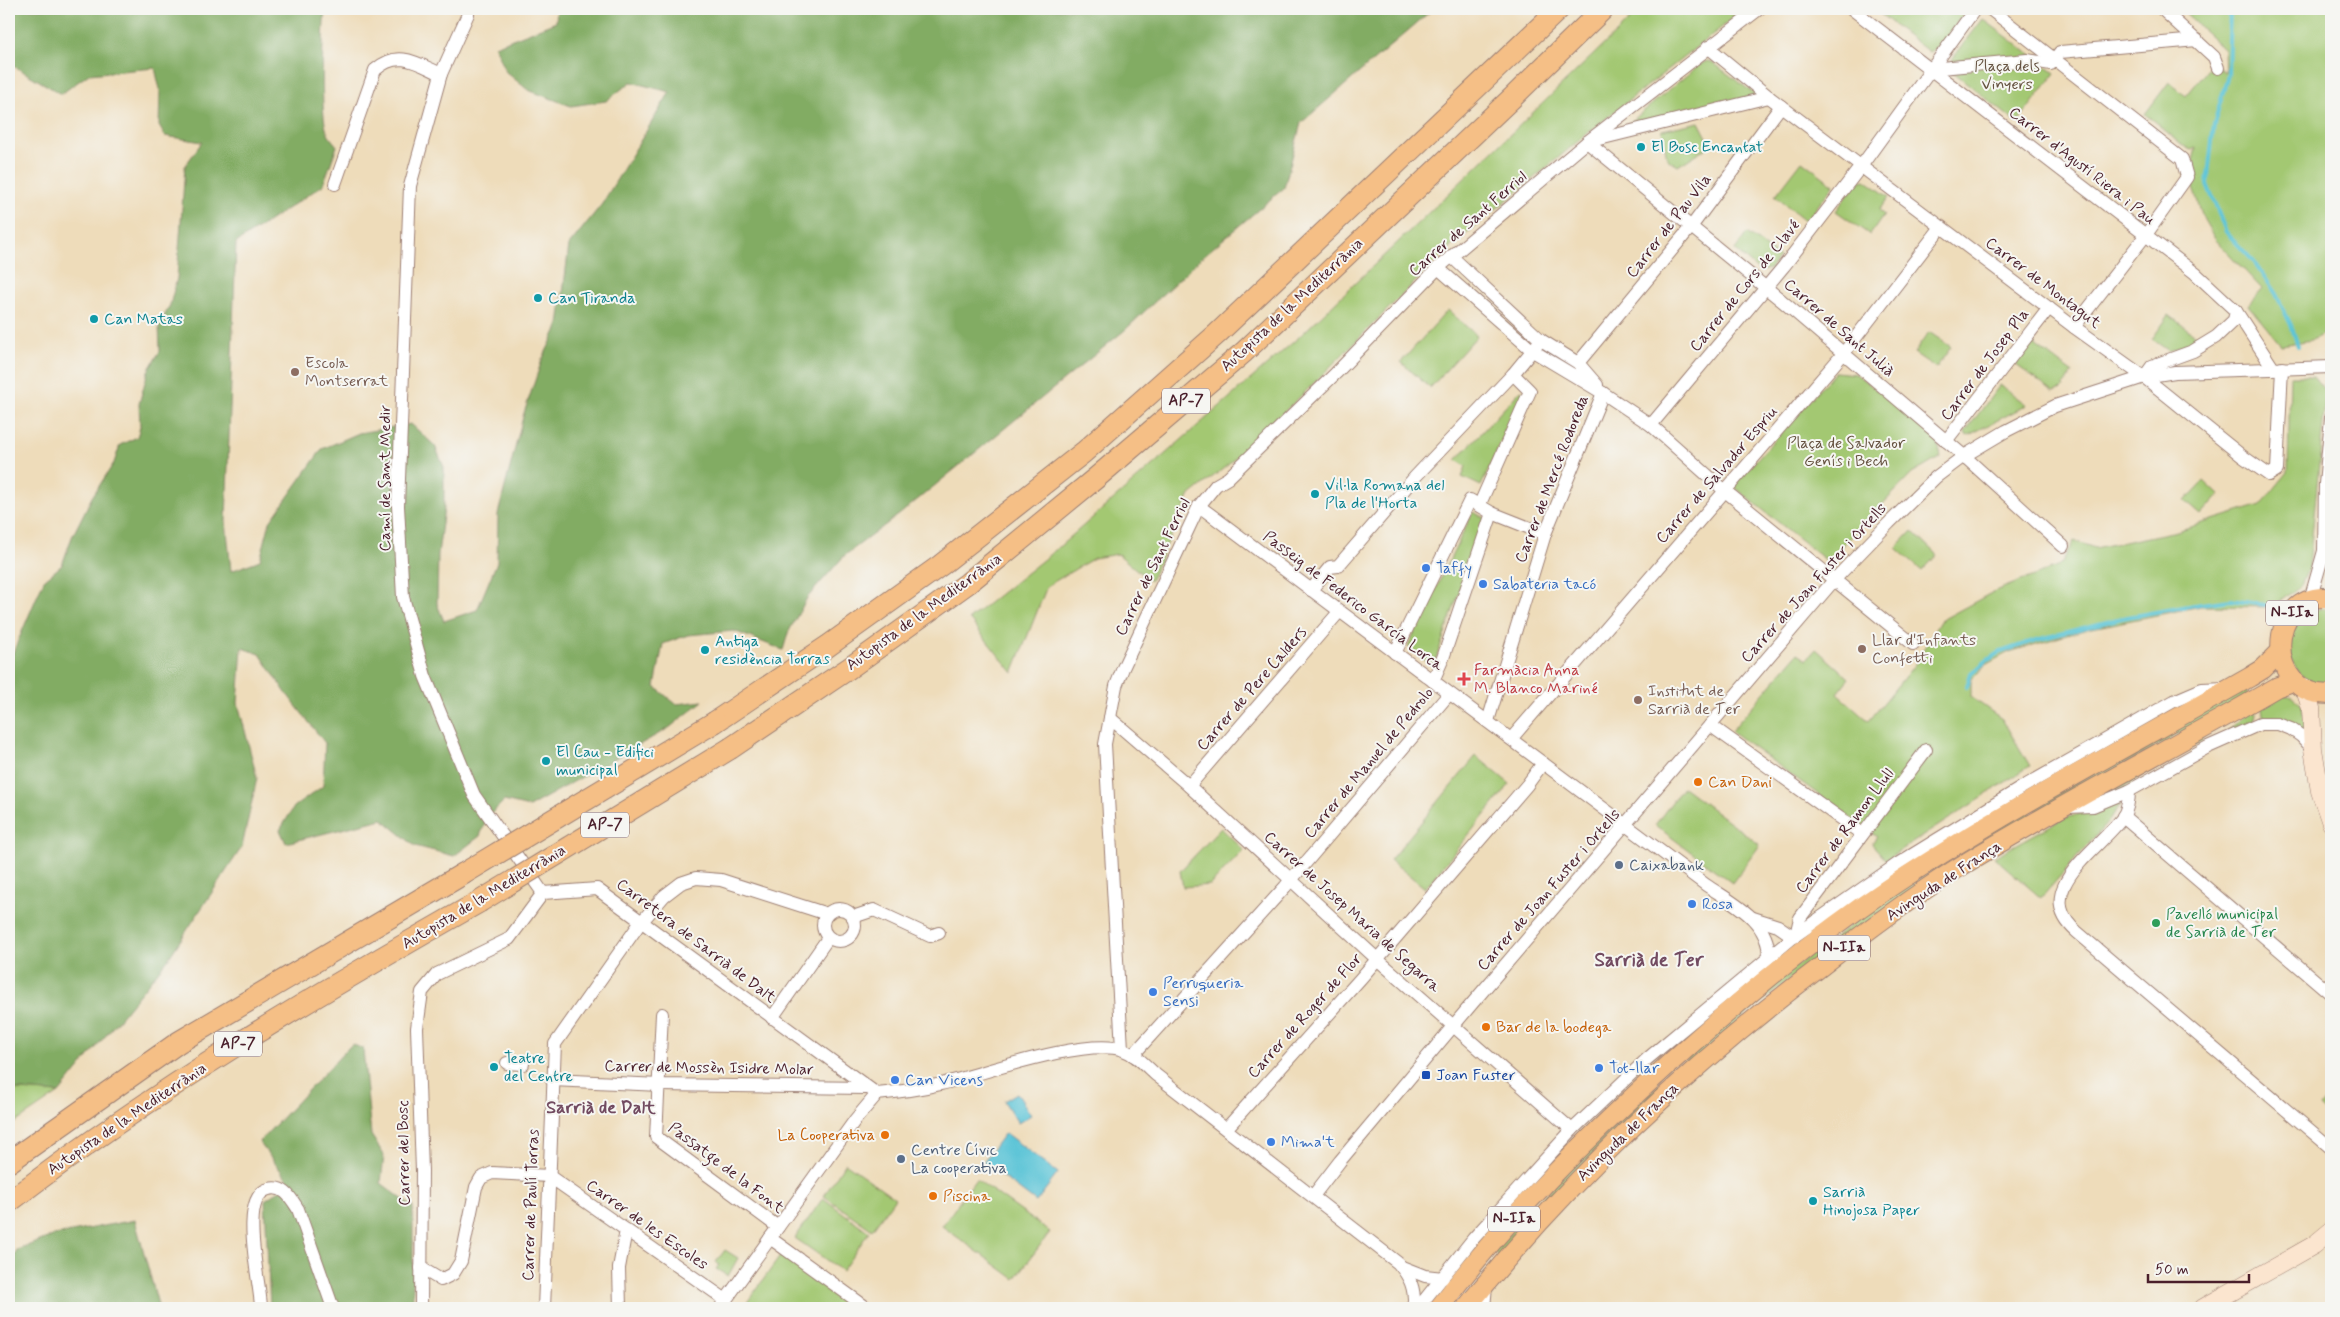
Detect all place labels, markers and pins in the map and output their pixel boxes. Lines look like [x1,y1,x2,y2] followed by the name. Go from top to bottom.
[1651,137,1764,158] place label: El Bosc Encantat
[1635,141,1647,153] marker: El Bosc Encantat
[548,288,635,309] place label: Can Tiranda
[532,292,544,304] marker: Can Tiranda
[104,309,183,330] place label: Can Matas
[88,313,100,325] marker: Can Matas
[305,353,389,392] place label: Escola Montserrat
[289,366,301,378] marker: Escola Montserrat
[1325,475,1445,514] place label: Vil·la Romana del Pla de l'Horta
[1309,488,1321,500] marker: Vil·la Romana del Pla de l'Horta
[1436,558,1472,579] place label: Taffy
[1420,562,1432,574] marker: Taffy
[1493,574,1597,595] place label: Sabateria tacó
[1477,578,1489,590] marker: Sabateria tacó
[1872,630,1976,669] place label: Llar d'Infants Confetti
[715,631,830,670] place label: Antiga residència Torras
[1856,643,1868,655] marker: Llar d'Infants Confetti
[699,644,711,656] marker: Antiga residència Torras
[1474,660,1598,699] place label: Farmàcia Anna M. Blanco Mariné
[1458,673,1470,685] marker: Farmàcia Anna M. Blanco Mariné
[1648,681,1740,720] place label: Institut de Sarrià de Ter
[1632,694,1644,706] marker: Institut de Sarrià de Ter
[556,742,654,781] place label: El Cau - Edifici municipal
[540,755,552,767] marker: El Cau - Edifici municipal
[1708,772,1772,793] place label: Can Dani
[1692,776,1704,788] marker: Can Dani
[1629,855,1704,876] place label: Caixabank
[1613,859,1625,871] marker: Caixabank
[1702,894,1733,915] place label: Rosa
[1686,898,1698,910] marker: Rosa
[2166,904,2278,943] place label: Pavelló municipal de Sarrià de Ter
[2150,917,2162,929] marker: Pavelló municipal de Sarrià de Ter
[1163,973,1244,1012] place label: Perruqueria Sensi
[1147,986,1159,998] marker: Perruqueria Sensi
[1496,1017,1612,1038] place label: Bar de la bodega
[1480,1021,1492,1033] marker: Bar de la bodega
[504,1048,573,1087] place label: Teatre del Centre
[1609,1058,1660,1079] place label: Tot-llar
[488,1061,500,1073] marker: Teatre del Centre
[1593,1062,1605,1074] marker: Tot-llar
[1436,1065,1516,1086] place label: Joan Fuster
[1420,1069,1432,1081] marker: Joan Fuster
[905,1070,983,1091] place label: Can Vicens
[889,1074,901,1086] marker: Can Vicens
[777,1125,875,1146] place label: La Cooperativa
[879,1129,891,1141] marker: La Cooperativa
[1281,1132,1335,1153] place label: Mima't
[1265,1136,1277,1148] marker: Mima't
[911,1140,1007,1179] place label: Centre Cívic La cooperativa
[895,1153,907,1165] marker: Centre Cívic La cooperativa
[1823,1182,1920,1221] place label: Sarrià Hinojosa Paper
[943,1186,991,1207] place label: Piscina
[927,1190,939,1202] marker: Piscina
[1807,1195,1819,1207] marker: Sarrià Hinojosa Paper

